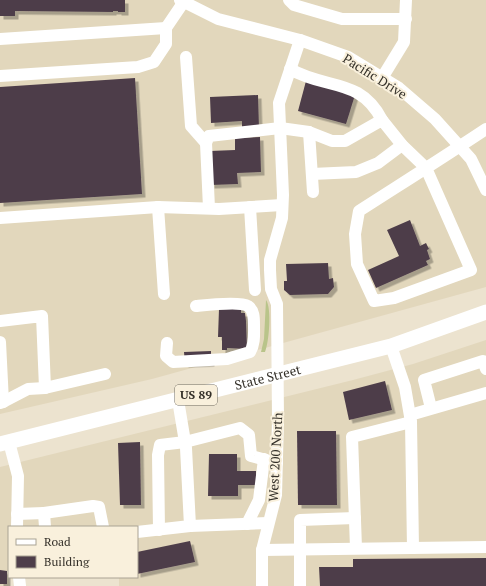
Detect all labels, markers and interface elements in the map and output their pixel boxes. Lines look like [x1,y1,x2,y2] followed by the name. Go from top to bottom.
[340,49,410,103] street label: Pacific Drive
[233,360,303,394] street label: State Street
[175,385,217,405] road number: US 89
[264,411,286,502] street label: West 200 North
[8,526,138,578] legend
[44,534,71,549] text: Road
[44,554,90,569] text: Building

